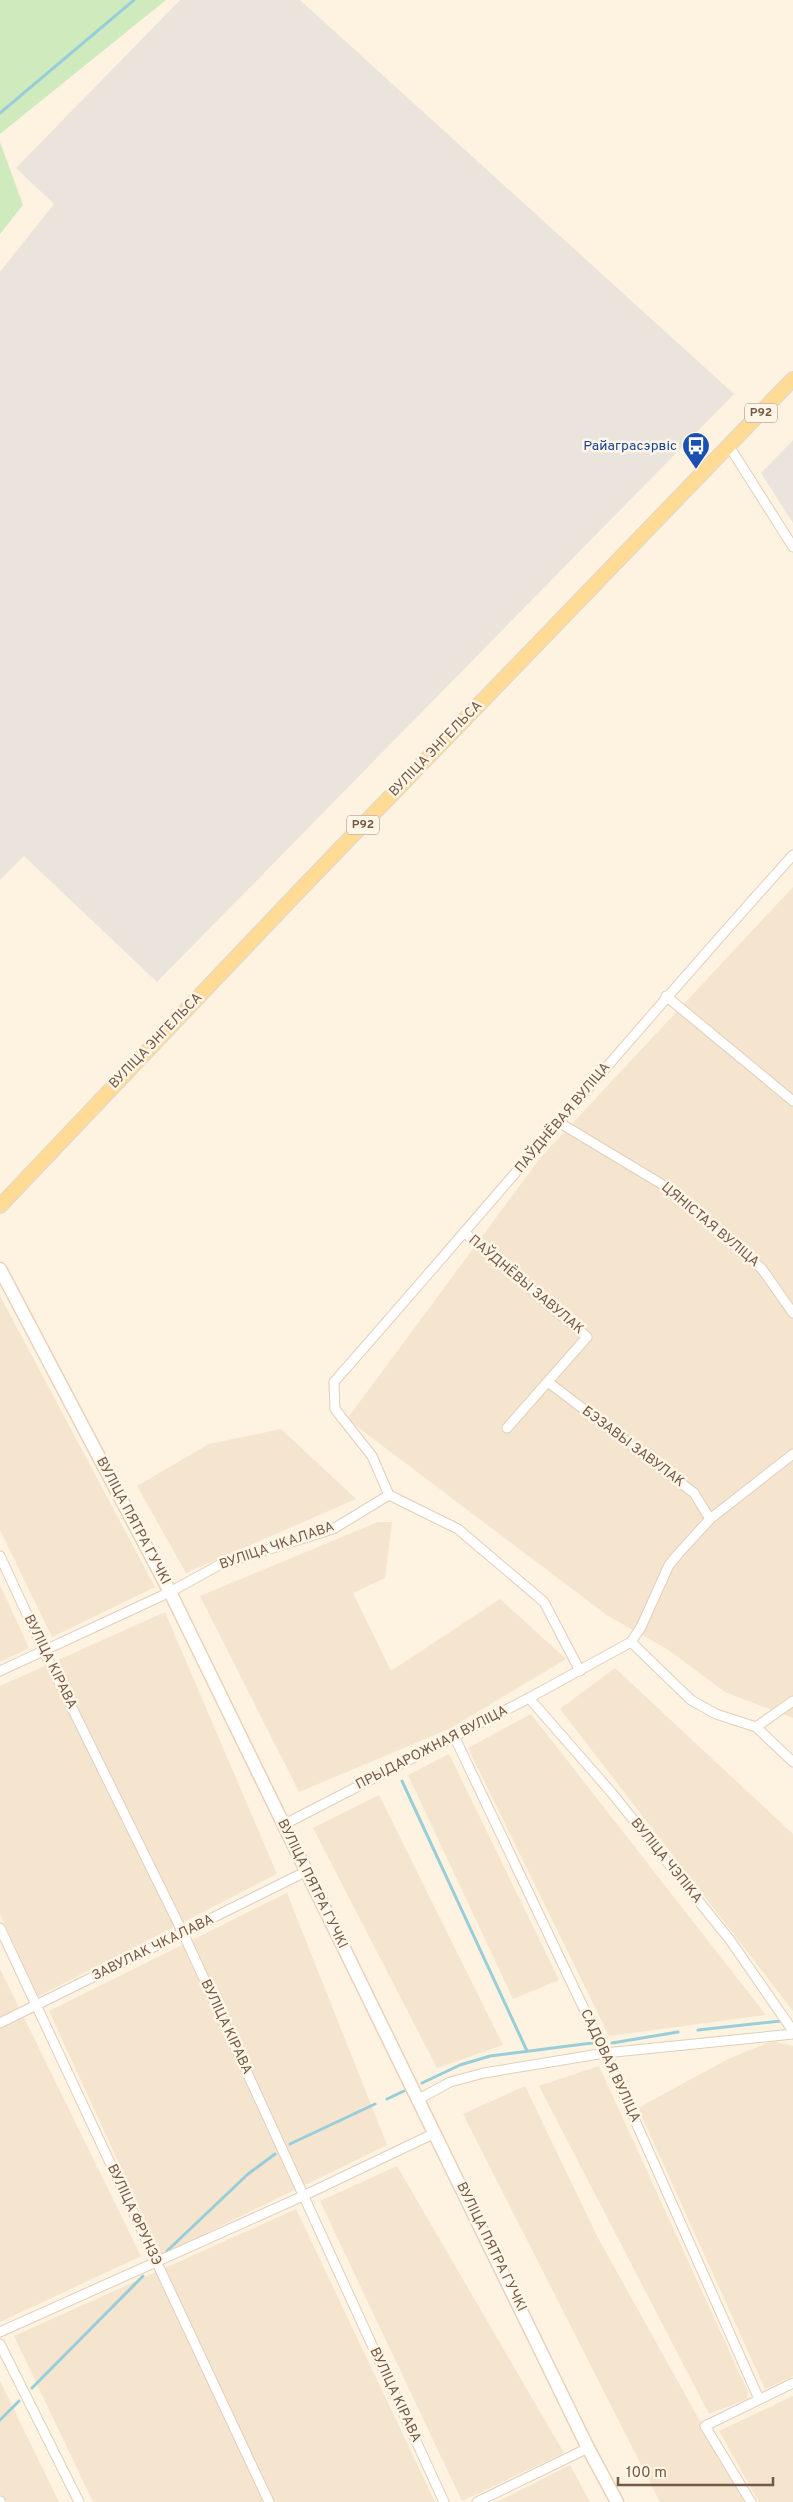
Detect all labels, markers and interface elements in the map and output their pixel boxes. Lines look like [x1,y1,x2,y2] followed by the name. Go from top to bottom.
[745,403,777,422] road number: Р92
[681,431,711,470] bus stop icon: Райаграсэрвіс
[583,438,677,455] place label: Райаграсэрвіс
[386,697,486,801] street label: ВУЛІЦА ЭНГЕЛЬСА
[347,816,379,834] road number: Р92
[106,989,206,1093] street label: ВУЛІЦА ЭНГЕЛЬСА
[511,1059,614,1177] street label: ПАЎДНЁВАЯ ВУЛІЦА
[657,1179,763,1271] street label: ЦЯНІСТАЯ ВУЛІЦА
[465,1231,588,1338] street label: ПАЎДНЁВЫ ЗАВУЛАК
[578,1403,688,1491] street label: БЭЗАВЫ ЗАВУЛАК
[92,1454,174,1588] street label: ВУЛІЦА ПЯТРА ГУЧКІ
[217,1518,337,1574] street label: ВУЛІЦА ЧКАЛАВА
[20,1612,80,1712] street label: ВУЛІЦА КІРАВА
[353,1702,511,1794] street label: ПРЫДАРОЖНАЯ ВУЛІЦА
[627,1815,705,1907] street label: ВУЛІЦА ЧЭПІКА
[273,1817,351,1951] street label: ВУЛІЦА ПЯТРА ГУЧКІ
[89,1911,217,1985] street label: ЗАВУЛАК ЧКАЛАВА
[197,1977,255,2077] street label: ВУЛІЦА КІРАВА
[576,2007,644,2125] street label: САДОВАЯ ВУЛІЦА
[103,2162,165,2268] street label: ВУЛІЦА ФРУНЗЭ
[452,2180,530,2314] street label: ВУЛІЦА ПЯТРА ГУЧКІ
[366,2345,424,2445] street label: ВУЛІЦА КІРАВА
[618,2454,773,2486] scale bar
[626,2464,667,2483] text: 100 m

